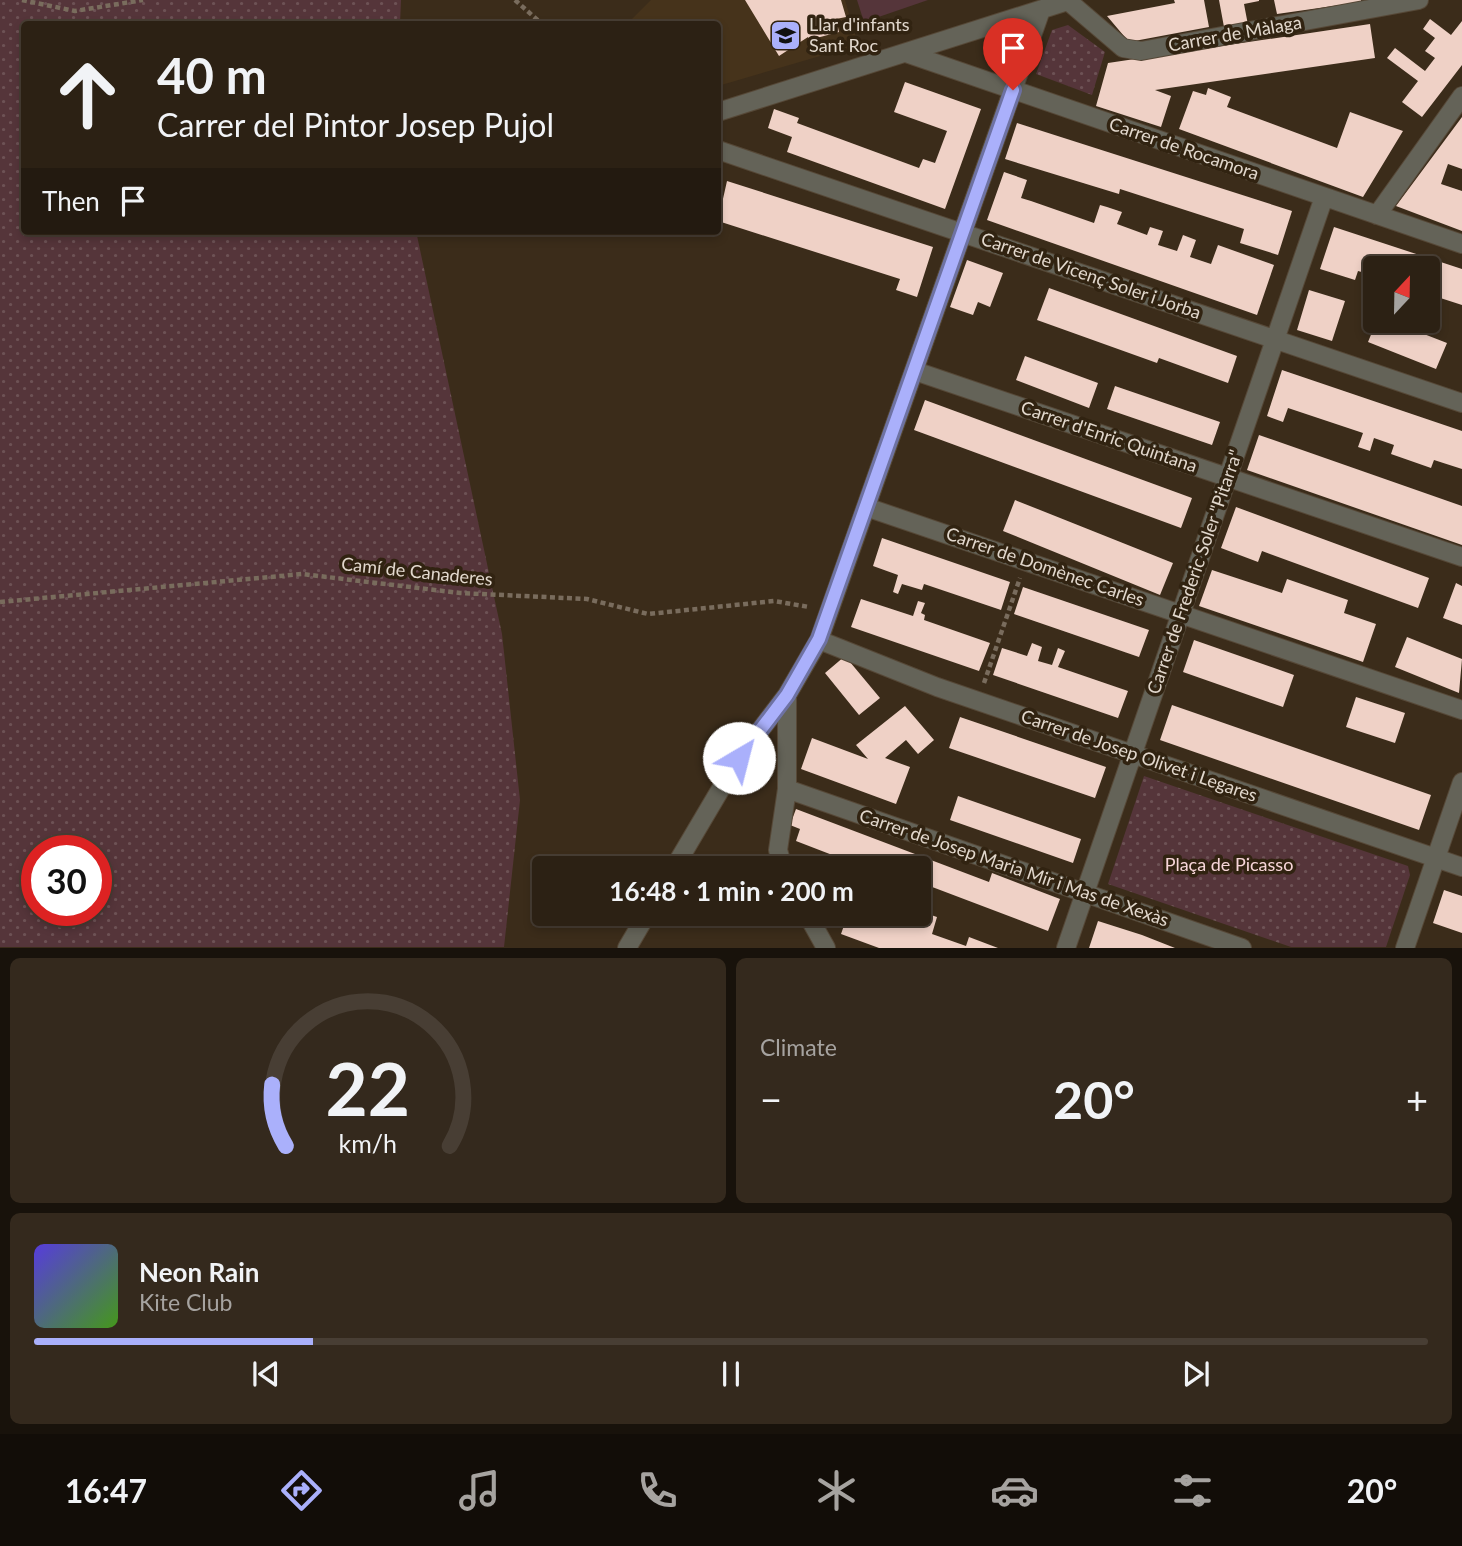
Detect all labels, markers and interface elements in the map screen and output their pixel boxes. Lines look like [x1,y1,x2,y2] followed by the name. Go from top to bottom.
[1166,10,1303,56] street label: Carrer de Màlaga
[809,13,910,56] place label: Llar d'infants Sant Roc
[769,18,803,52] school or university icon: Llar d'infants Sant Roc
[983,18,1043,90] pin
[994,29,1032,67] icon: arrive
[157,46,267,104] text: 40 m
[42,49,133,140] icon: ahead
[157,105,554,144] text: Carrer del Pintor Josep Pujol
[1107,112,1262,184] street label: Carrer de Rocamora
[114,182,152,220] icon: arrive
[42,185,100,217] text: Then
[978,227,1204,323] street label: Carrer de Vicenç Soler i Jorba
[1363,256,1440,332] north arrow
[1363,256,1440,333] map controls
[1018,396,1200,477] street label: Carrer d'Enric Quintana
[1142,447,1246,697] street label: Carrer de Frederic Soler "Pitarra"
[943,522,1147,610] street label: Carrer de Domènec Carles
[340,552,494,590] street label: Camí de Canaderes
[1018,704,1260,806] street label: Carrer de Josep Olivet i Legares
[702,721,776,795] position arrow
[857,804,1172,931] street label: Carrer de Josep Maria Mir i Mas de Xexàs
[21,835,112,926] speed limit sign: 30
[1165,853,1293,875] park label: Plaça de Picasso
[609,875,854,907] text: 16:48 · 1 min · 200 m
[760,1033,837,1061] text: Climate
[326,1045,410,1133] text: 22
[1053,1068,1135,1130] text: 20°
[760,1076,782,1122] text: −
[1406,1076,1428,1122] text: +
[339,1128,397,1158] text: km/h
[139,1256,259,1288] text: Neon Rain
[139,1288,232,1316] text: Kite Club
[247,1355,285,1393] icon: previous
[712,1355,750,1393] icon: pause
[1177,1355,1215,1393] icon: next
[277,1466,326,1515] icon: directions
[455,1466,504,1515] icon: music
[633,1466,682,1515] icon: phone
[812,1466,861,1515] icon: climate
[990,1466,1039,1515] icon: car
[1168,1466,1217,1515] icon: filters
[65,1471,147,1510] text: 16:47
[1347,1471,1397,1510] text: 20°

